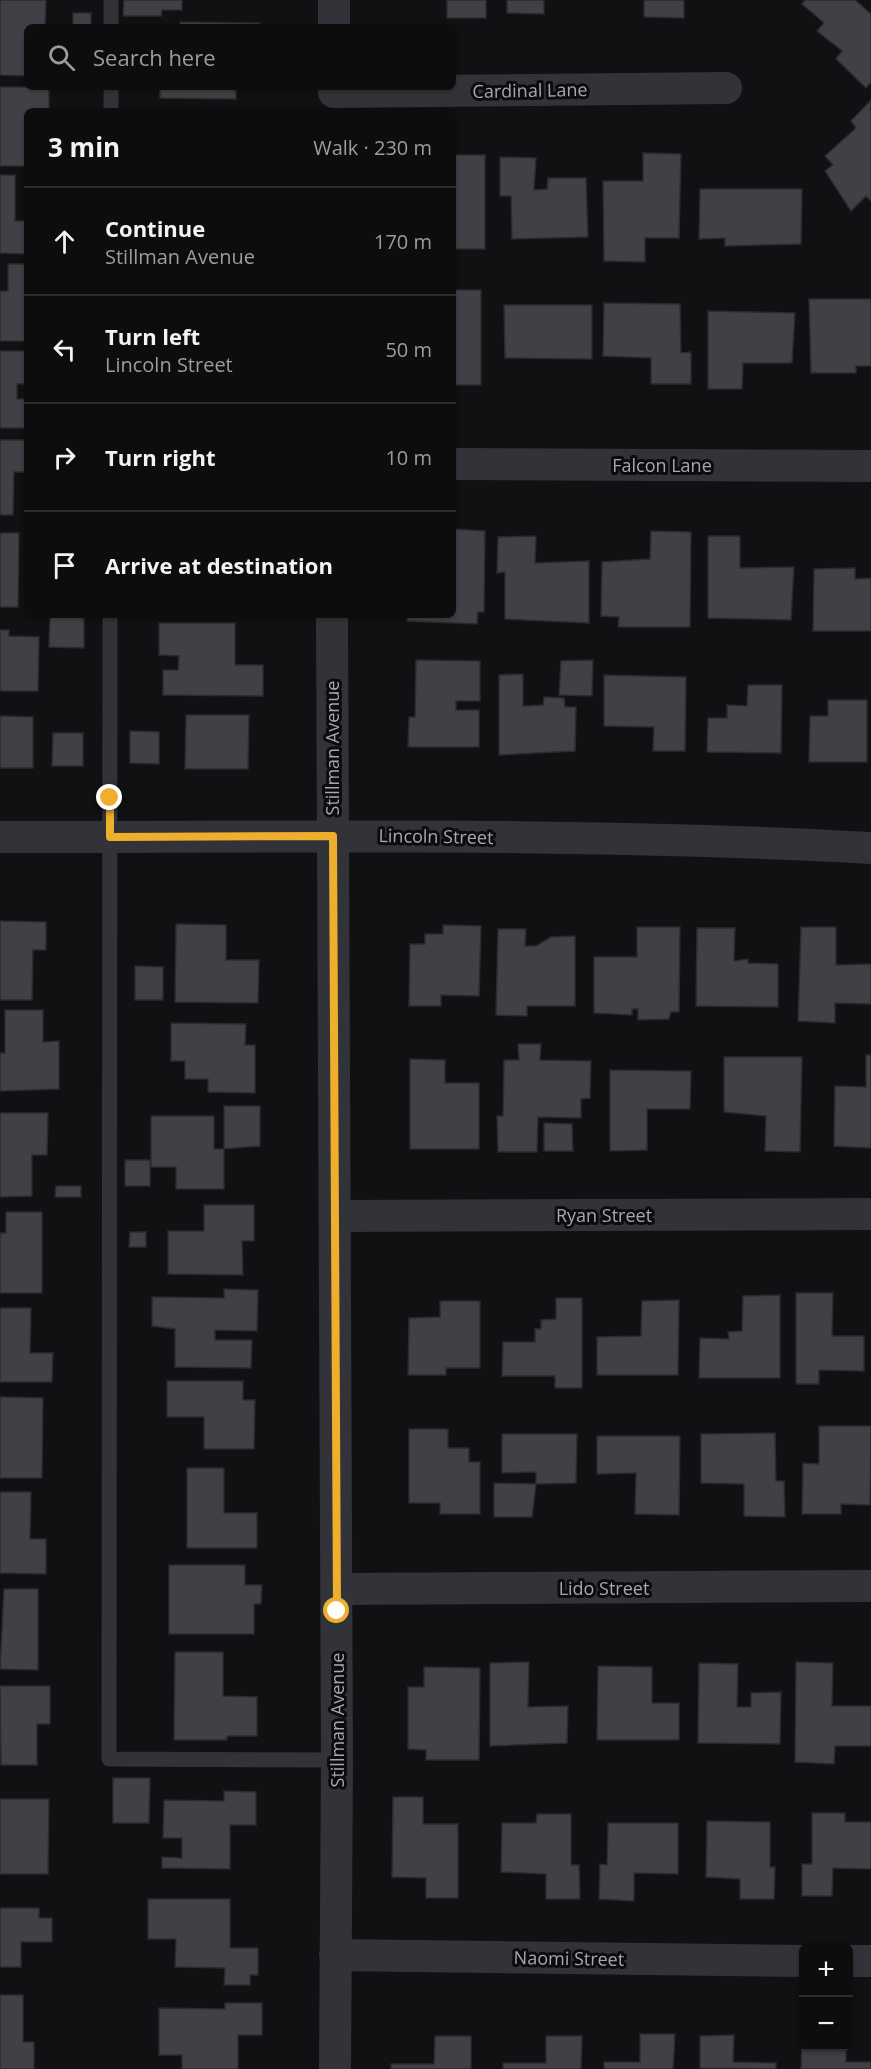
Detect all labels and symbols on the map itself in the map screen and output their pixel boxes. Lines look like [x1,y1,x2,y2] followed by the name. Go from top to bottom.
[472,77,588,103] street label: Cardinal Lane
[612,453,712,477] street label: Falcon Lane
[320,681,344,815] street label: Stillman Avenue
[96,784,122,810] route end
[378,823,494,849] street label: Lincoln Street
[556,1203,652,1227] street label: Ryan Street
[559,1576,649,1600] street label: Lido Street
[323,1597,349,1623] route start
[325,1653,349,1787] street label: Stillman Avenue
[514,1945,624,1971] street label: Naomi Street

